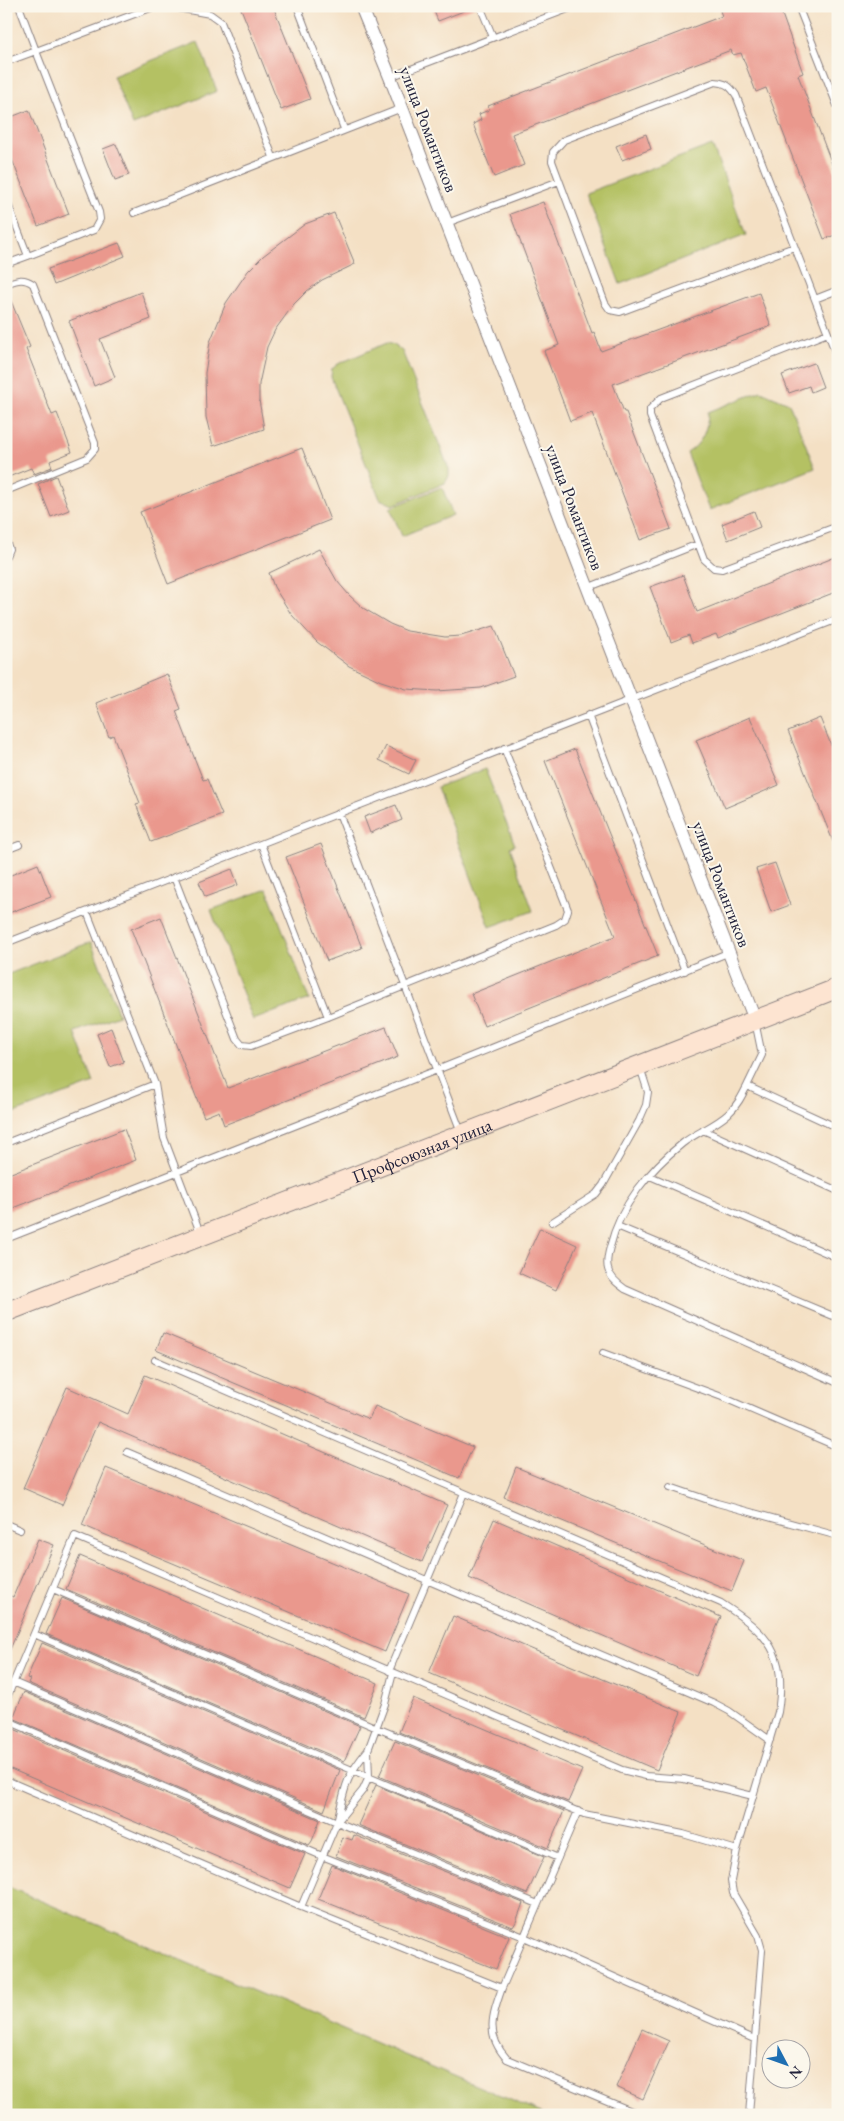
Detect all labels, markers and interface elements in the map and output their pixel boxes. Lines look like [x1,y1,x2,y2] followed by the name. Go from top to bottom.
[394,63,464,195] street label: улица Романтиков
[540,441,610,573] street label: улица Романтиков
[687,818,757,950] street label: улица Романтиков
[348,1112,496,1188] street label: Профсоюзная улица
[762,2038,812,2088] north arrow
[785,2062,806,2083] text: N

